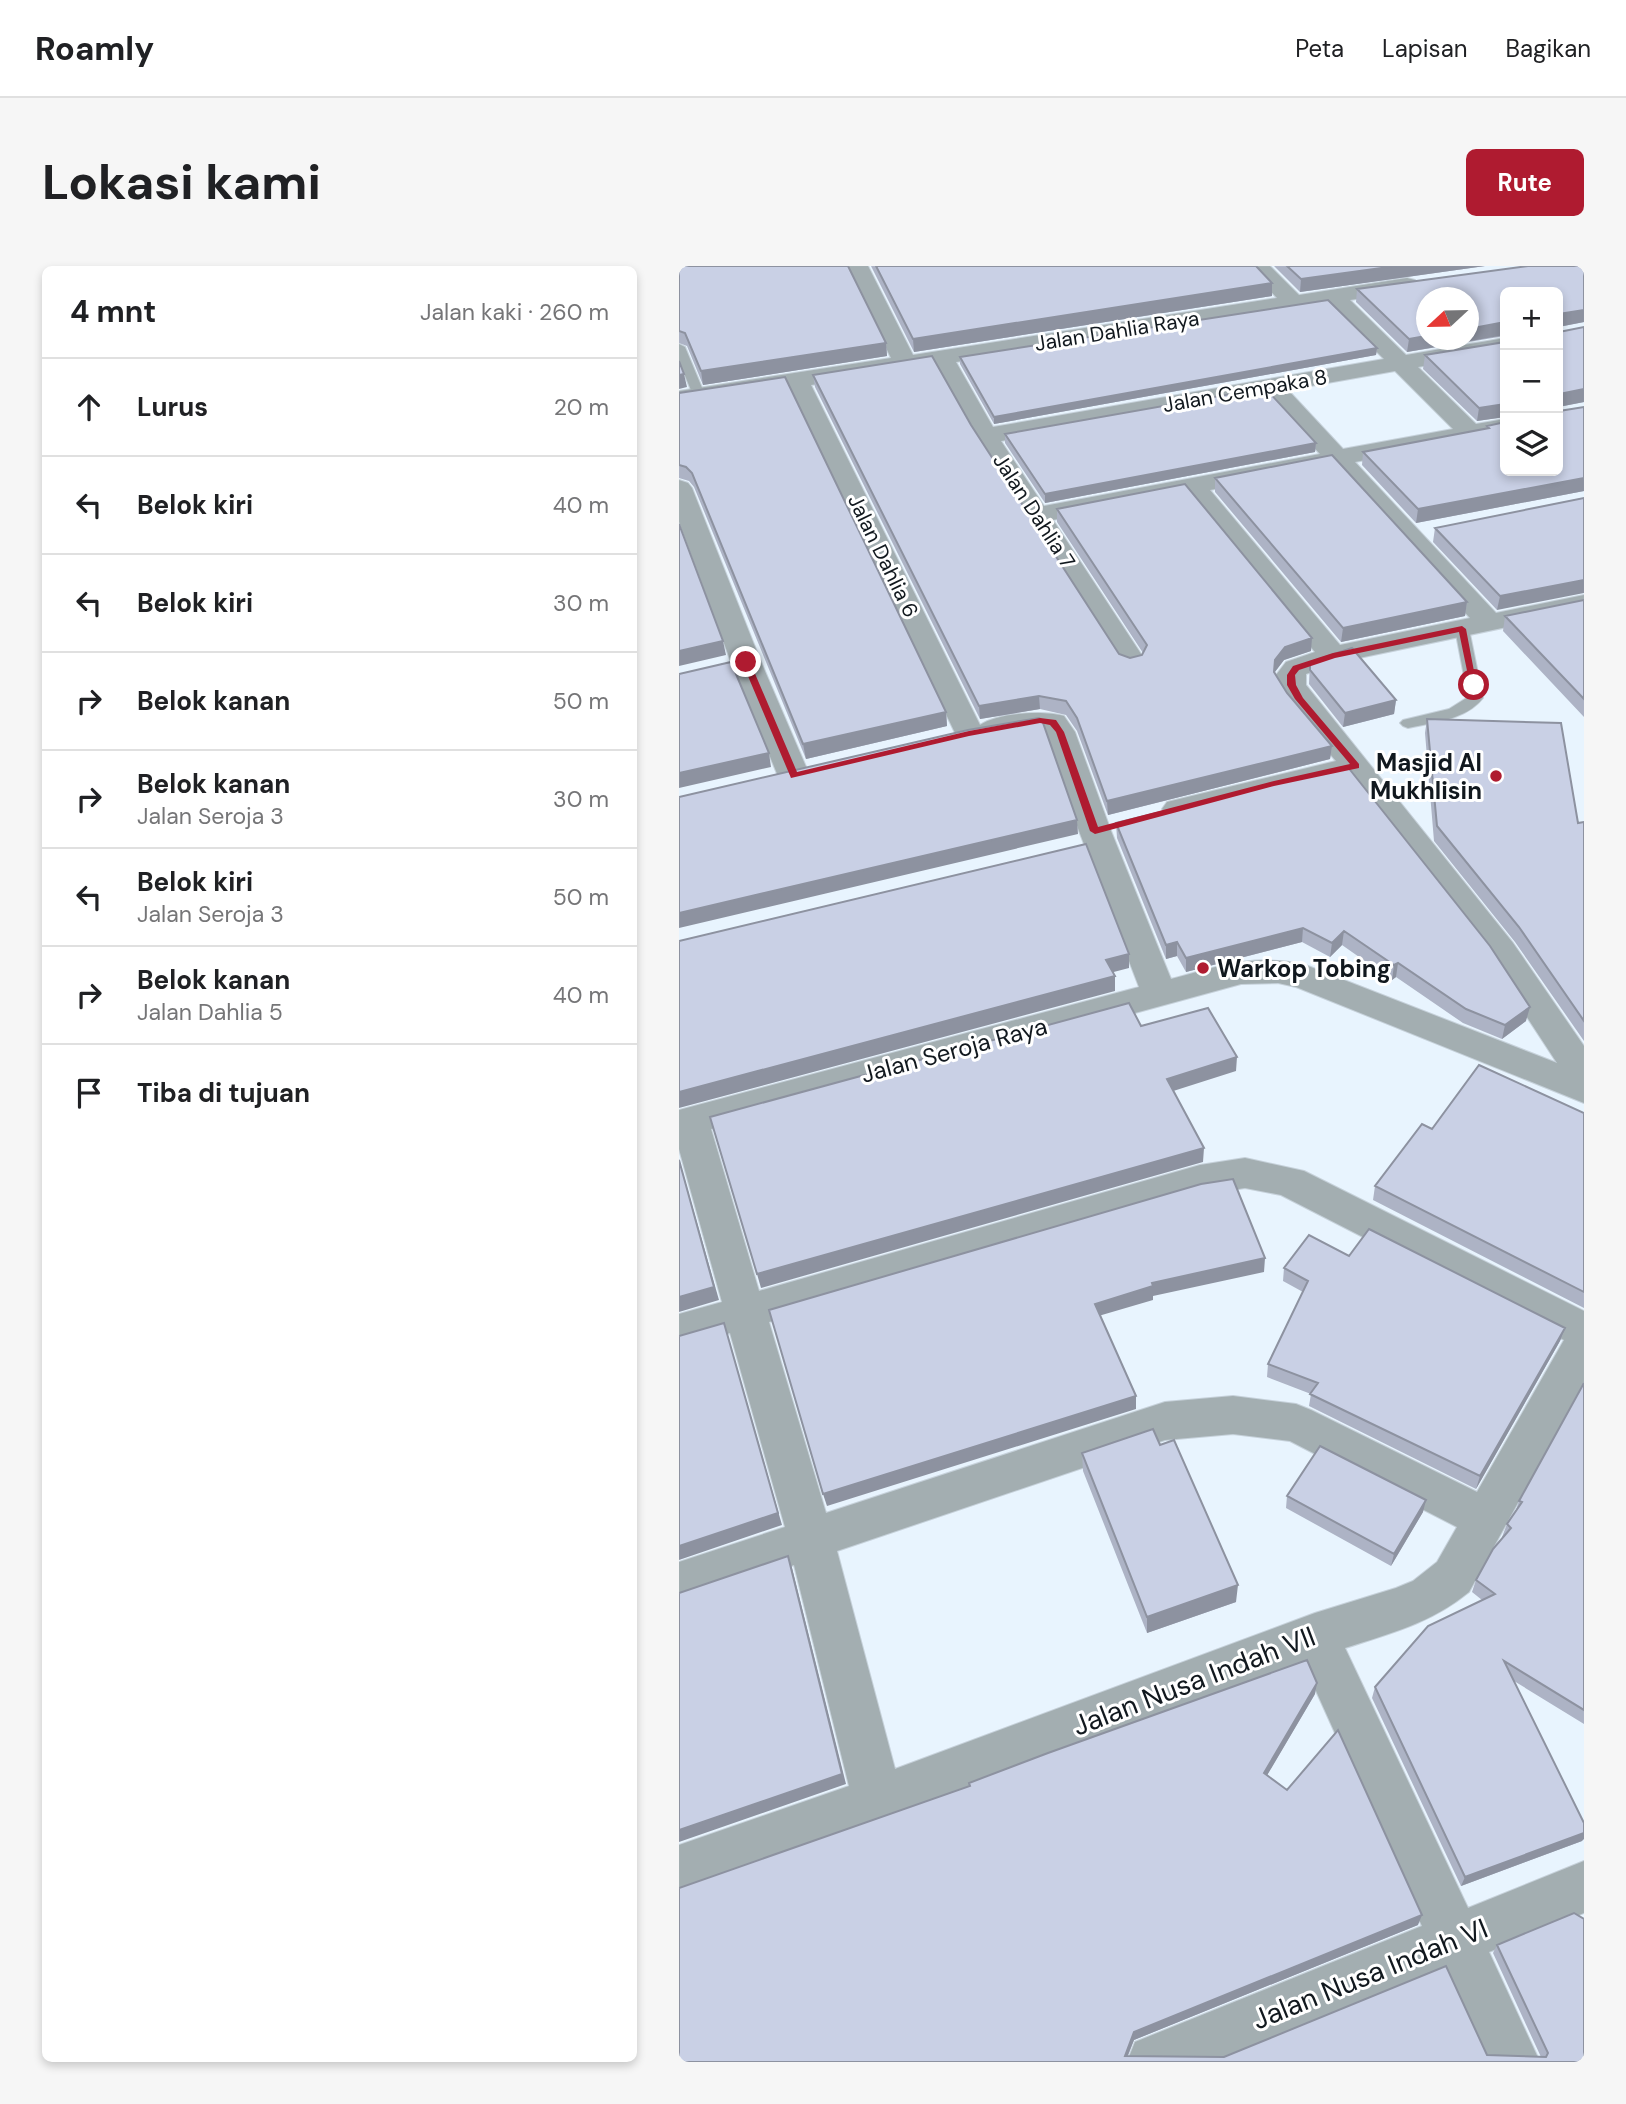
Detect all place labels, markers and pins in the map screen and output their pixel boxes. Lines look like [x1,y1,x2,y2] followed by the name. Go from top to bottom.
[1370,747,1482,806] place label: Masjid Al Mukhlisin
[1488,768,1504,784] marker: Masjid Al Mukhlisin
[1217,953,1391,984] place label: Warkop Tobing
[1195,960,1211,976] marker: Warkop Tobing

